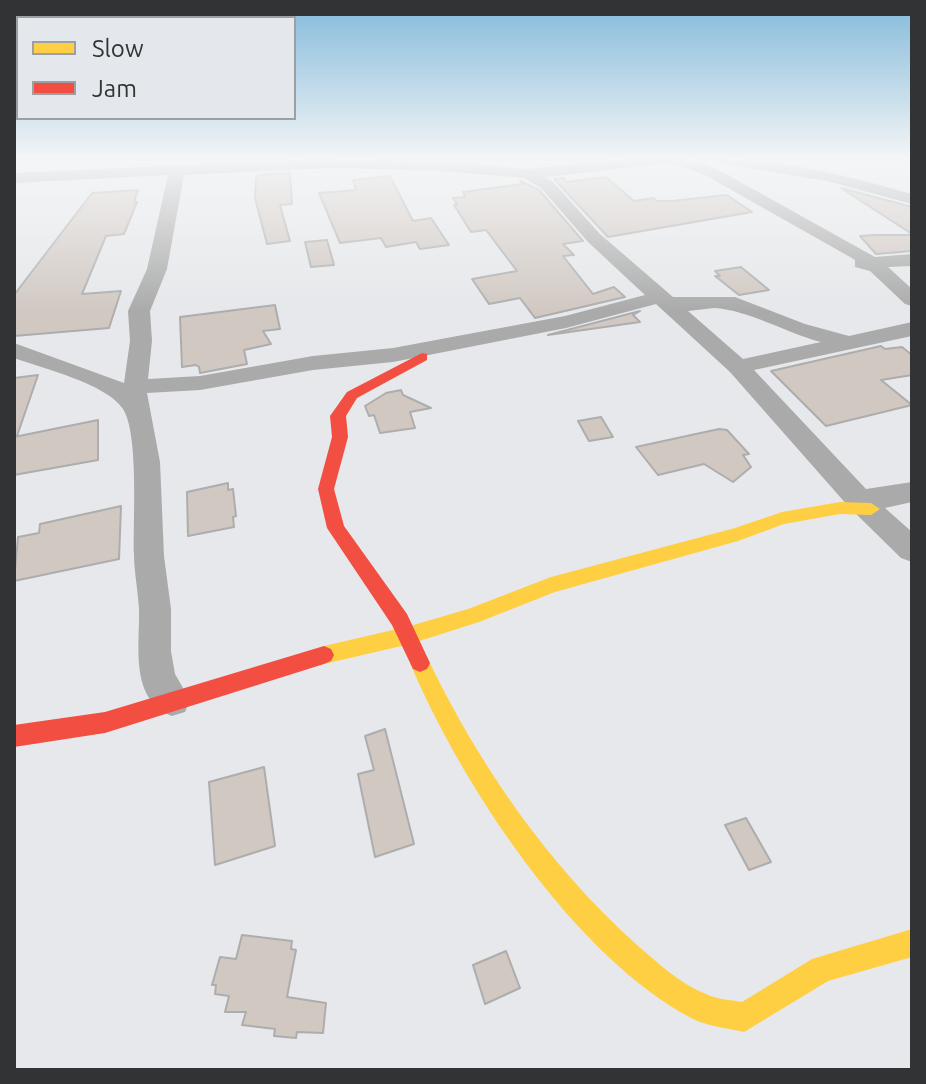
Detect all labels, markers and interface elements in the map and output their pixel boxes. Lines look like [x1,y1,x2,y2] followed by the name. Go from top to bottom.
[16,16,296,120] legend
[92,35,144,62] text: Slow
[92,75,137,102] text: Jam

